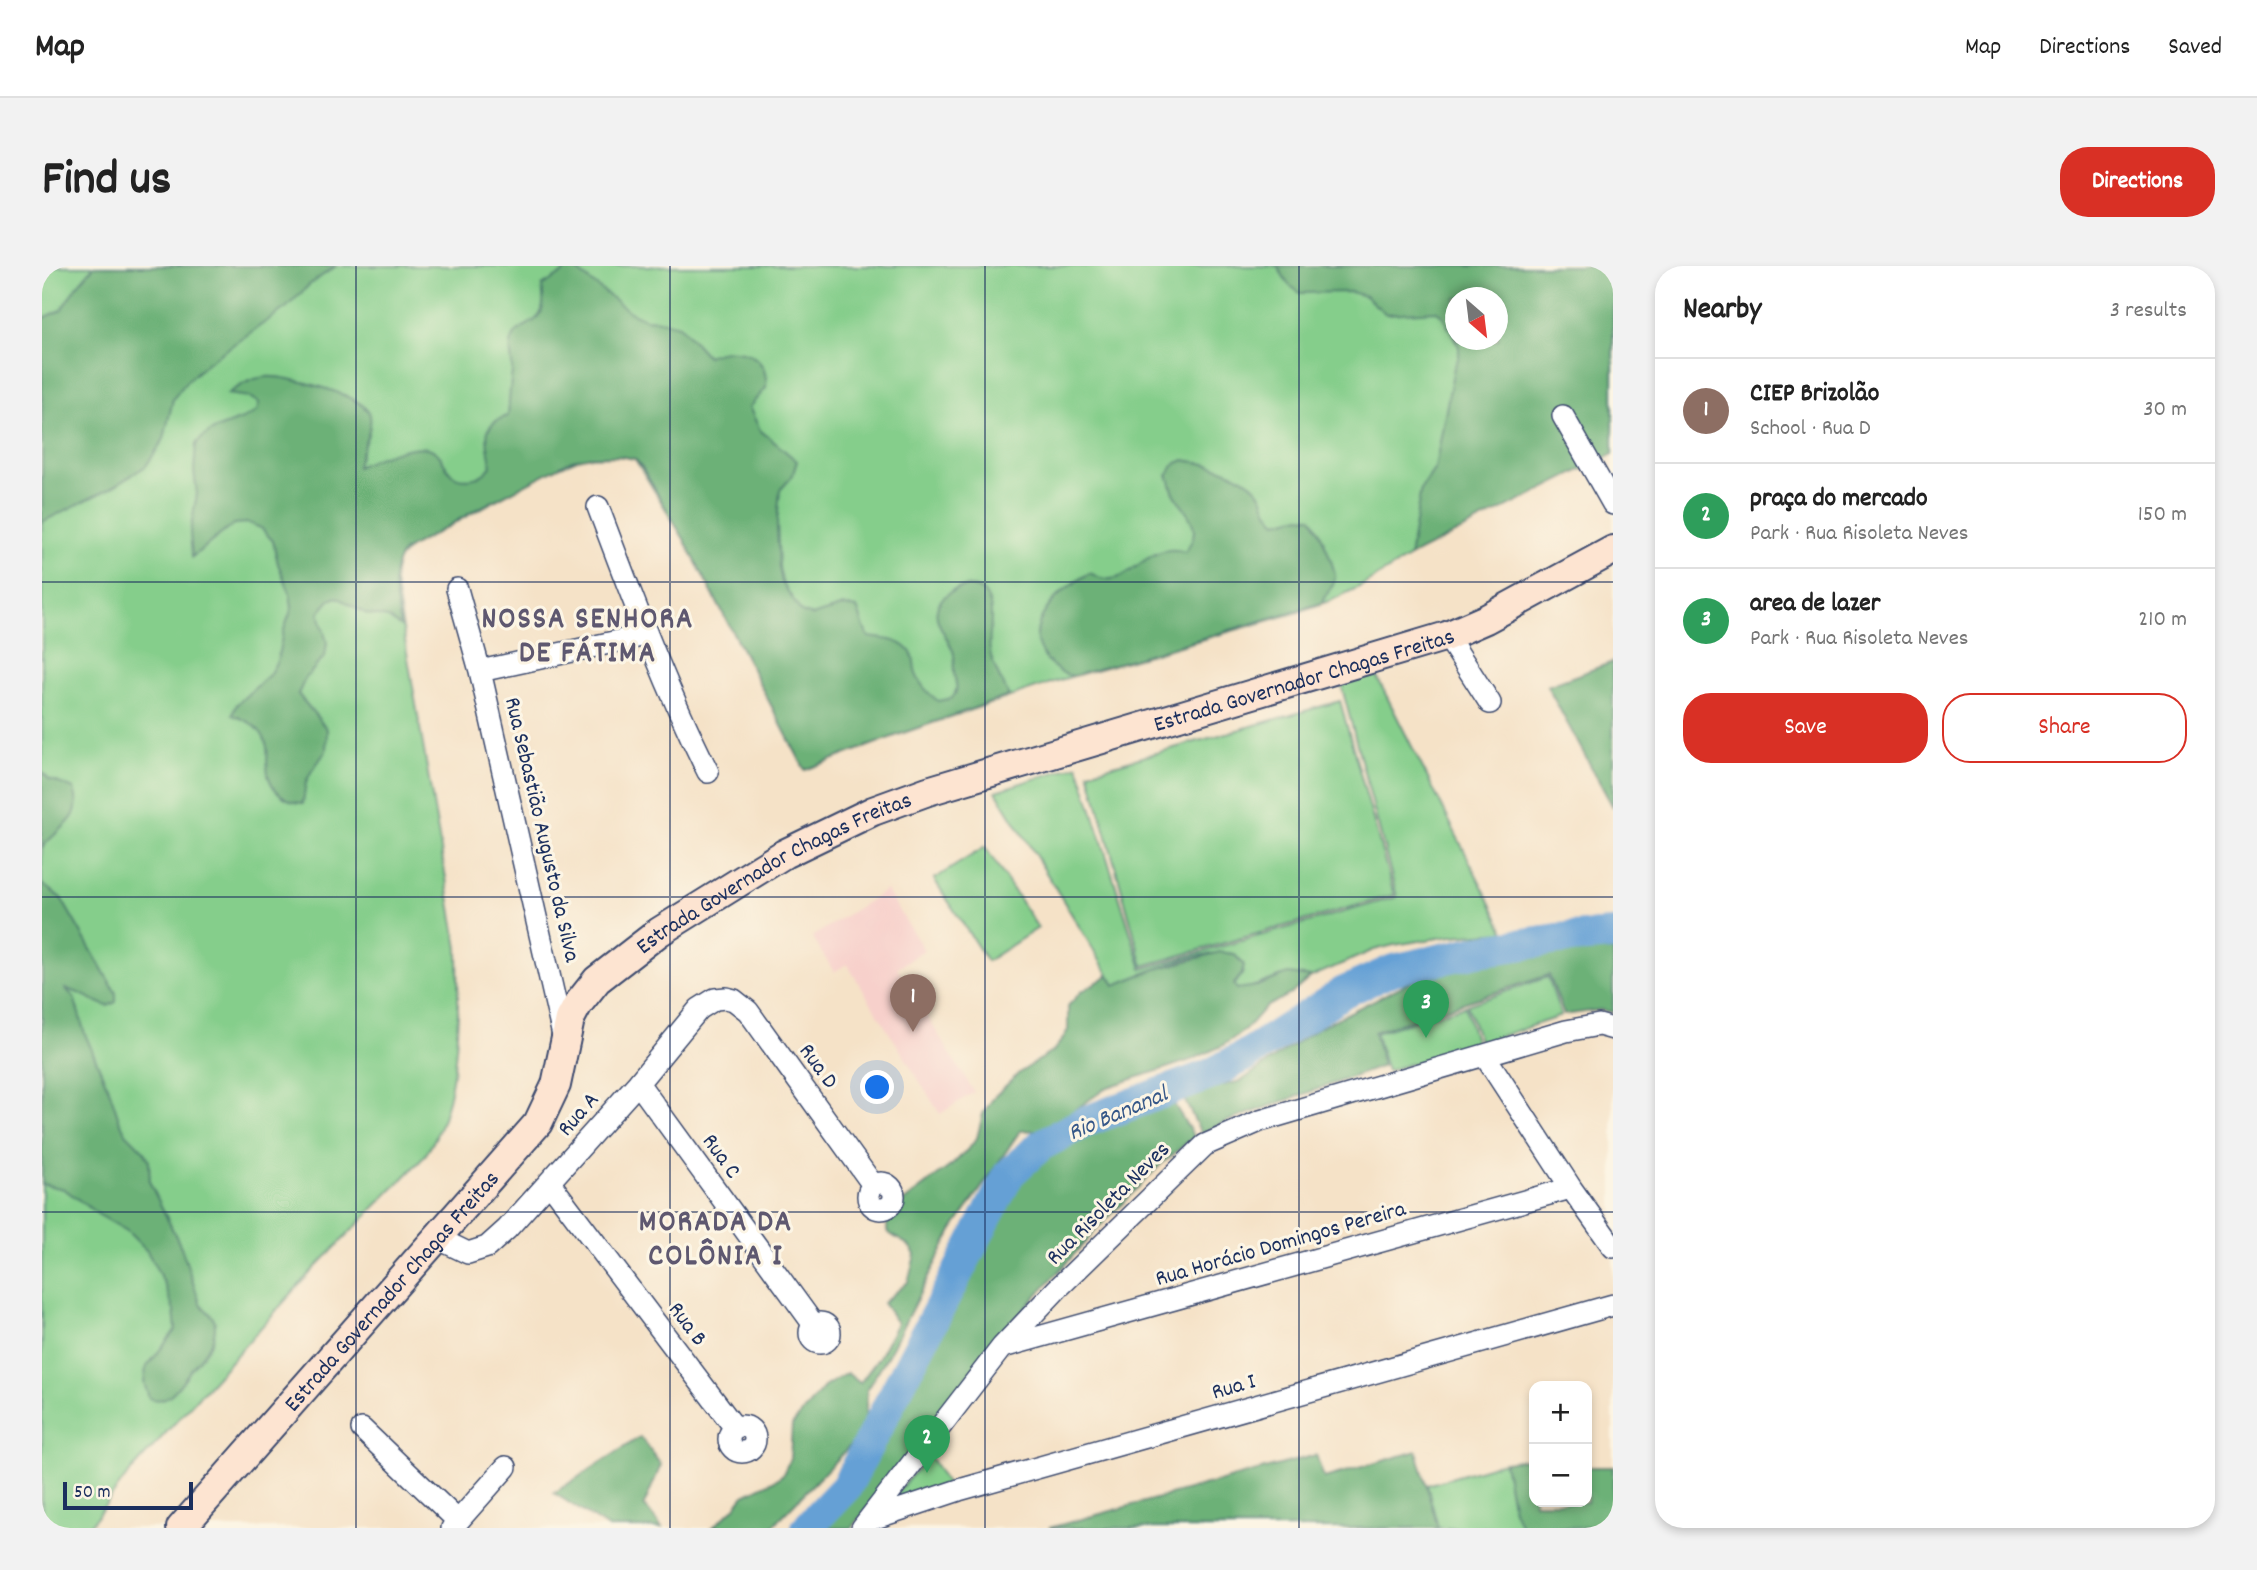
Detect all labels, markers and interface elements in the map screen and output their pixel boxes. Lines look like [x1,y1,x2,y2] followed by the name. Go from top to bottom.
[35,25,85,72] text: Map
[1965,31,2001,65] text: Map
[2039,31,2130,65] text: Directions
[2168,31,2222,65] text: Saved
[42,147,171,217] text: Find us
[2060,147,2215,217] button: Directions
[1445,287,1508,350] north arrow
[1683,290,1761,333] text: Nearby
[2110,295,2187,328] text: 3 results
[1750,376,1879,413] text: CIEP Brizolão
[1703,394,1709,427] text: 1
[2143,394,2187,427] text: 30 m
[1750,413,1871,446] text: School · Rua D
[1750,481,1928,518] text: praça do mercado
[1701,499,1711,532] text: 2
[2138,499,2187,532] text: 150 m
[1750,518,1969,551] text: Park · Rua Risoleta Neves
[1750,586,1880,623] text: area de lazer
[482,600,695,677] district label: NOSSA SENHORA DE FÁTIMA
[1701,604,1711,637] text: 3
[2138,604,2187,637] text: 210 m
[1150,622,1461,743] street label: Estrada Governador Chagas Freitas
[1750,623,1969,656] text: Park · Rua Risoleta Neves
[1683,693,1928,763] button: Save
[1942,693,2187,763] button: Share
[494,694,587,967] street label: Rua Sebastião Augusto da Silva
[630,785,917,964] street label: Estrada Governador Chagas Freitas
[890,974,936,1032] pin: 1
[1403,980,1449,1038] pin: 3
[789,1038,845,1097] street label: Rua D
[860,1070,894,1104] your location
[1063,1078,1175,1151] water label: Rio Bananal
[551,1086,608,1145] street label: Rua A
[693,1128,748,1186] street label: Rua C
[1040,1135,1179,1274] street label: Rua Risoleta Neves
[278,1165,509,1420] street label: Estrada Governador Chagas Freitas
[1152,1193,1411,1297] street label: Rua Horácio Domingos Pereira
[639,1203,793,1280] district label: MORADA DA COLÔNIA I
[659,1296,714,1354] street label: Rua B
[1208,1366,1260,1410] street label: Rua I
[1529,1381,1592,1507] map controls
[1529,1381,1592,1444] button: +
[904,1415,950,1473] pin: 2
[1529,1444,1592,1507] button: −
[63,1479,192,1511] scale bar
[74,1480,111,1507] text: 50 m

